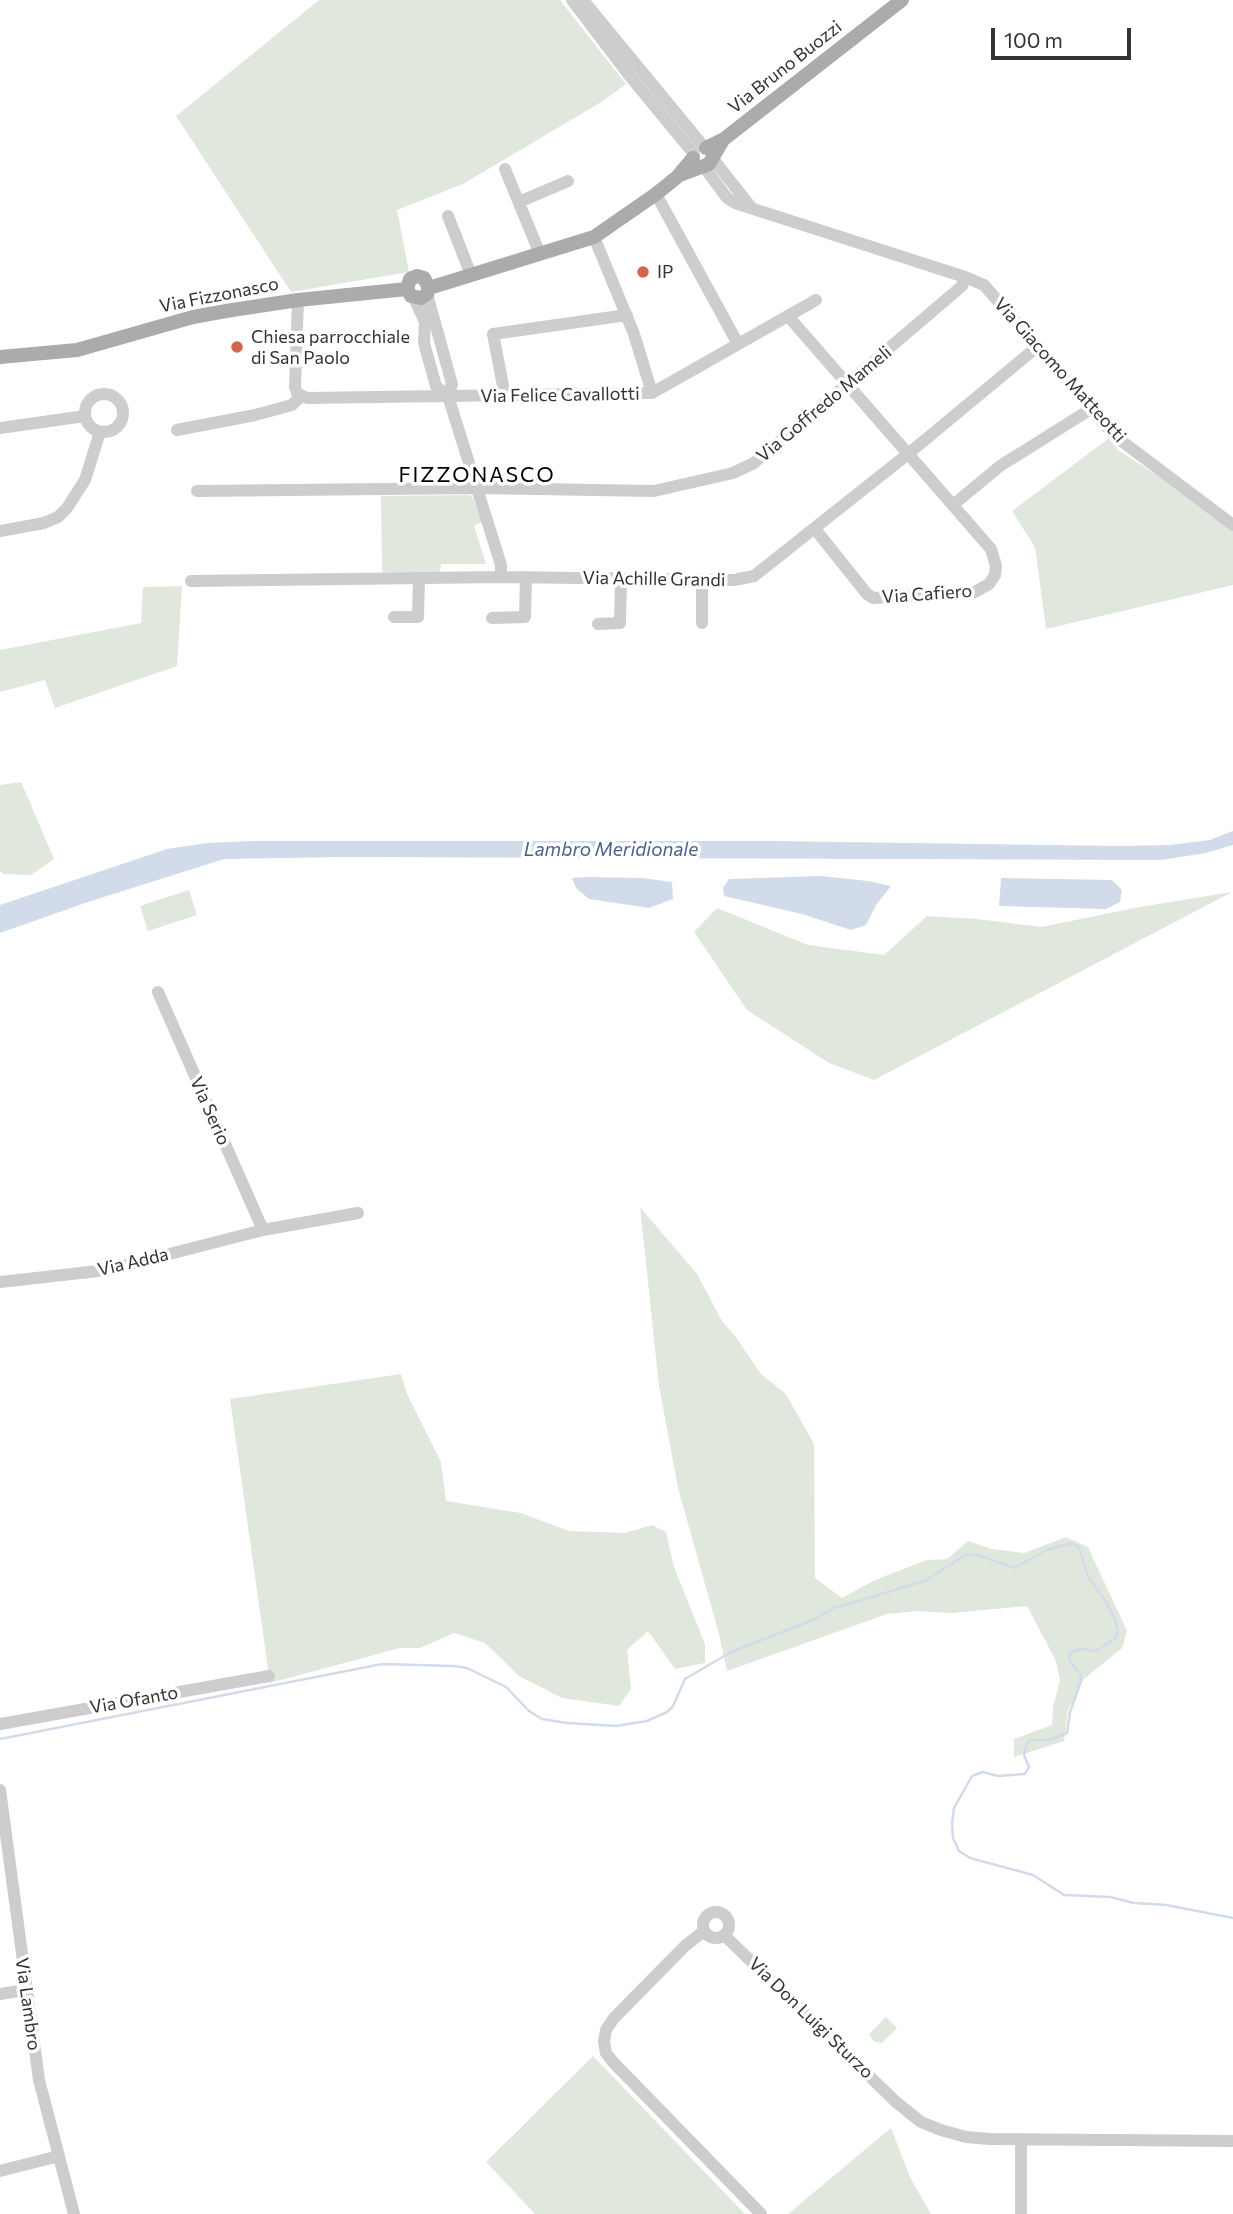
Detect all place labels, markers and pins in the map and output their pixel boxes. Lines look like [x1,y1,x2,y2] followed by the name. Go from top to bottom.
[657,261,673,283] place label: IP
[635,264,651,280] marker: IP
[251,326,410,368] place label: Chiesa parrocchiale di San Paolo
[229,339,245,355] marker: Chiesa parrocchiale di San Paolo

